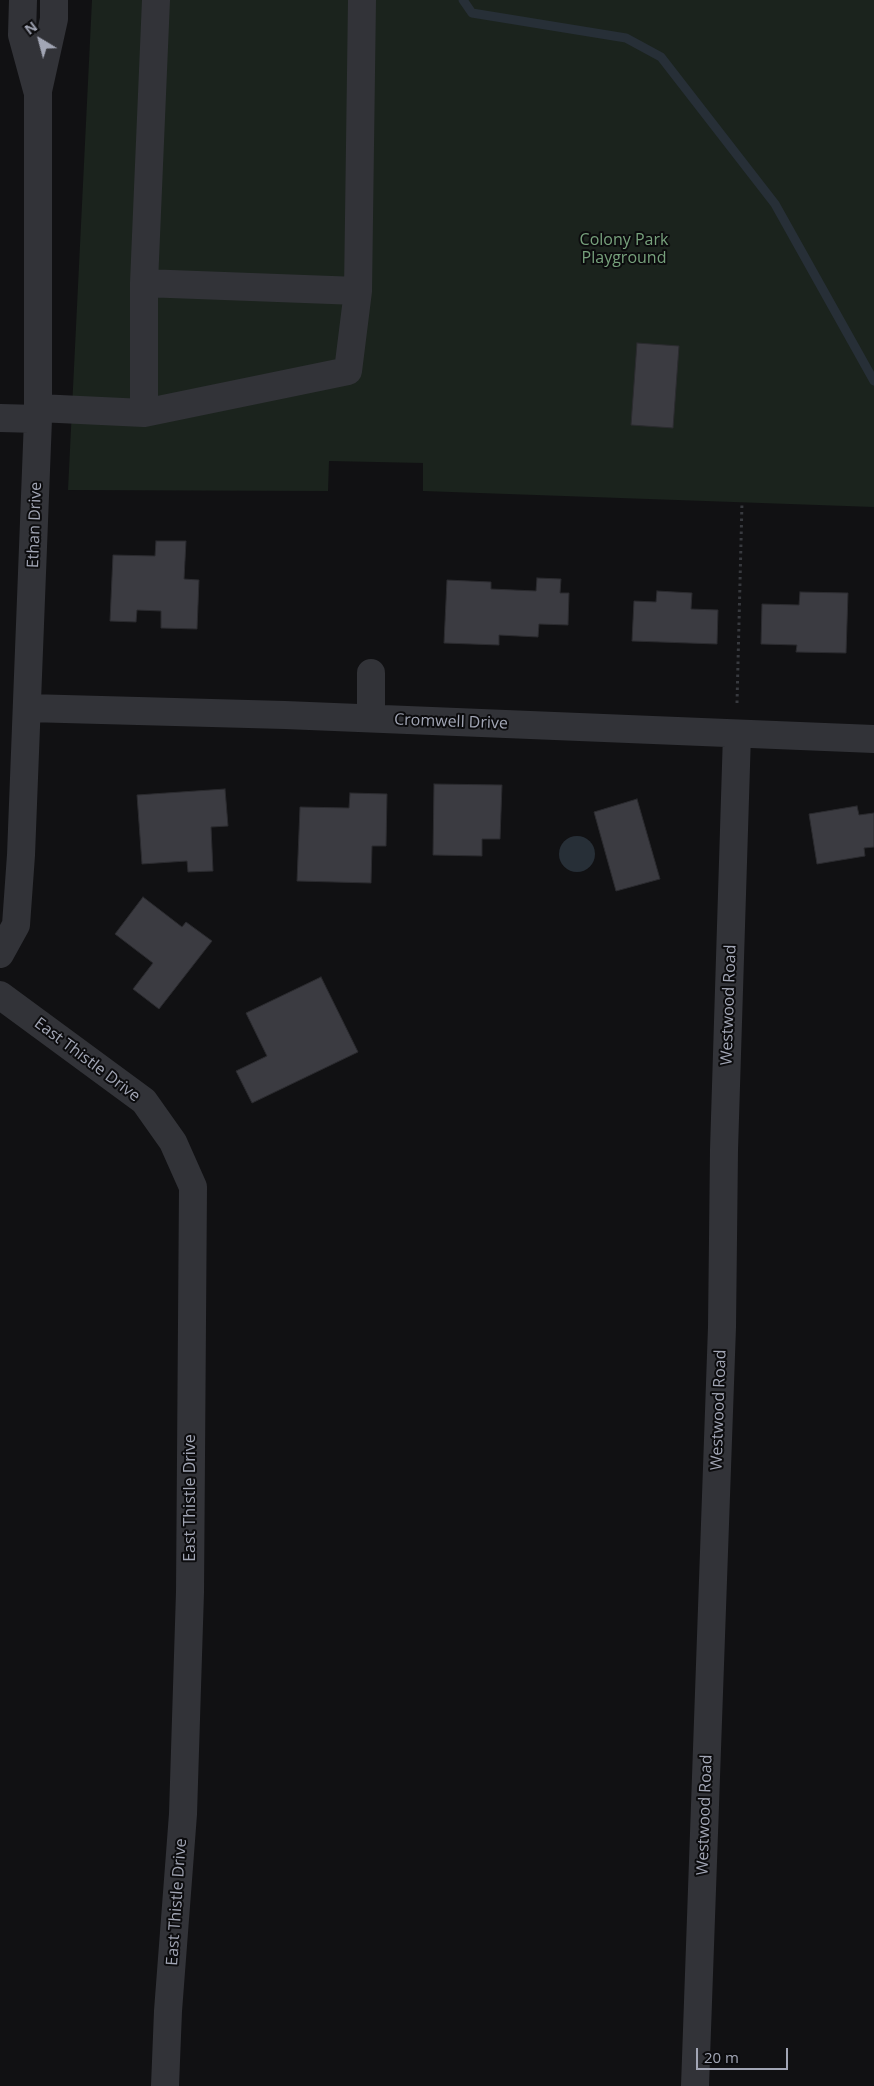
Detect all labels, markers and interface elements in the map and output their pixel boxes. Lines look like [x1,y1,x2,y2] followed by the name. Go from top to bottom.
[15,15,65,65] north arrow
[20,17,41,39] text: N
[580,230,668,268] park label: Colony Park Playground
[24,481,46,569] street label: Ethan Drive
[394,710,508,734] street label: Cromwell Drive
[717,944,741,1066] street label: Westwood Road
[30,1014,144,1106] street label: East Thistle Drive
[707,1349,731,1471] street label: Westwood Road
[180,1434,200,1562] street label: East Thistle Drive
[693,1754,717,1876] street label: Westwood Road
[163,1838,191,1966] street label: East Thistle Drive
[699,2038,792,2070] scale bar
[704,2047,739,2067] text: 20 m

